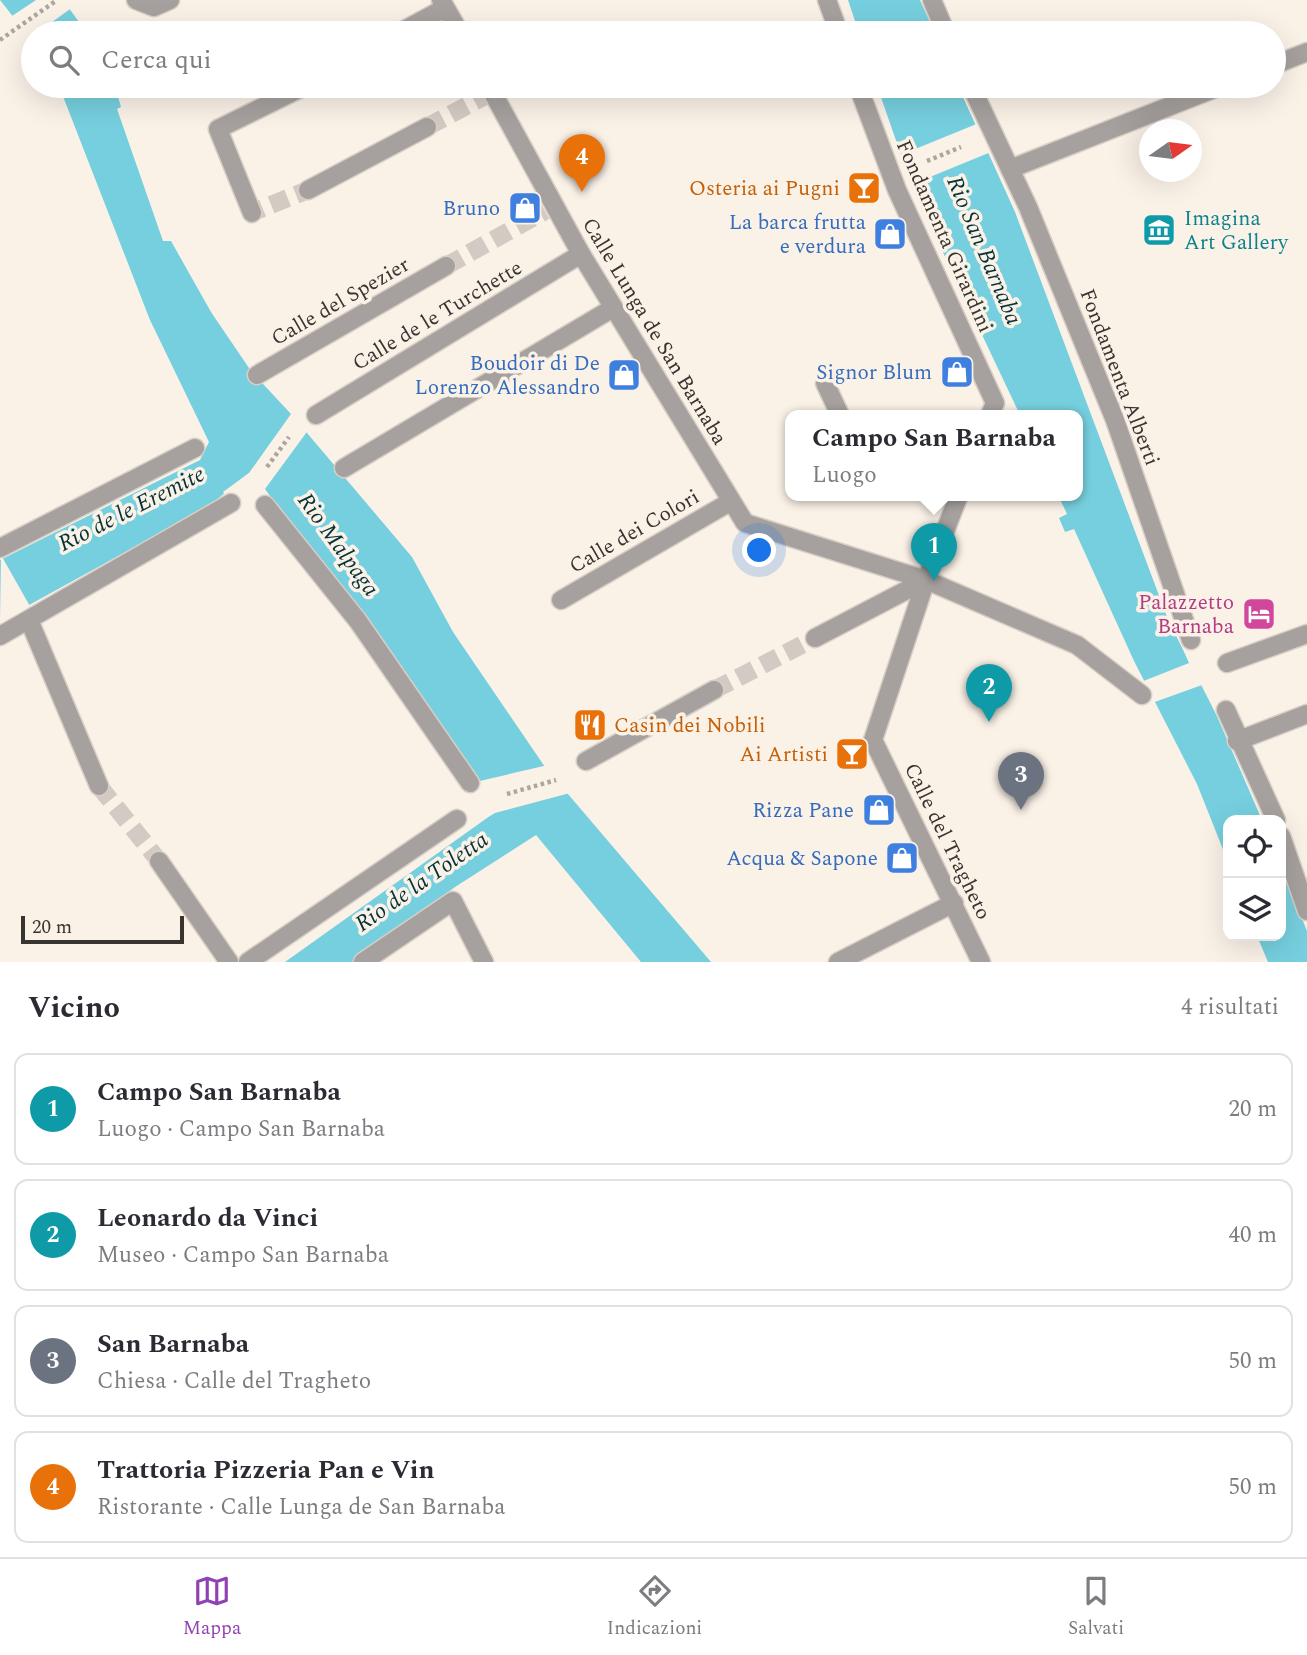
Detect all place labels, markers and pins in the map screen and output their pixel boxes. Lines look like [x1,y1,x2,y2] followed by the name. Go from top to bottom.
[559,134,605,192] pin: 4
[845,169,883,207] bar icon: Osteria ai Pugni
[689,173,840,205] place label: Osteria ai Pugni
[506,189,544,227] shop icon: Bruno
[443,193,500,225] place label: Bruno
[1184,203,1289,259] place label: Imagina Art Gallery
[729,207,867,263] place label: La barca frutta e verdura
[1140,211,1178,249] museum icon: Imagina Art Gallery
[871,215,909,253] shop icon: La barca frutta e verdura
[415,348,600,404] place label: Boudoir di De Lorenzo Alessandro
[938,353,976,391] shop icon: Signor Blum
[605,356,643,394] shop icon: Boudoir di De Lorenzo Alessandro
[816,357,932,389] place label: Signor Blum
[911,523,957,581] pin: 1
[1138,587,1235,643] place label: Palazzetto Barnaba
[1240,595,1278,633] hotel icon: Palazzetto Barnaba
[966,664,1012,722] pin: 2
[571,706,609,744] restaurant icon: Casin dei Nobili
[614,710,765,742] place label: Casin dei Nobili
[833,735,871,773] bar icon: Ai Artisti
[739,739,828,771] place label: Ai Artisti
[998,752,1044,810] pin: 3
[860,791,898,829] shop icon: Rizza Pane
[752,795,854,827] place label: Rizza Pane
[883,839,921,877] shop icon: Acqua & Sapone
[726,843,878,875] place label: Acqua & Sapone

